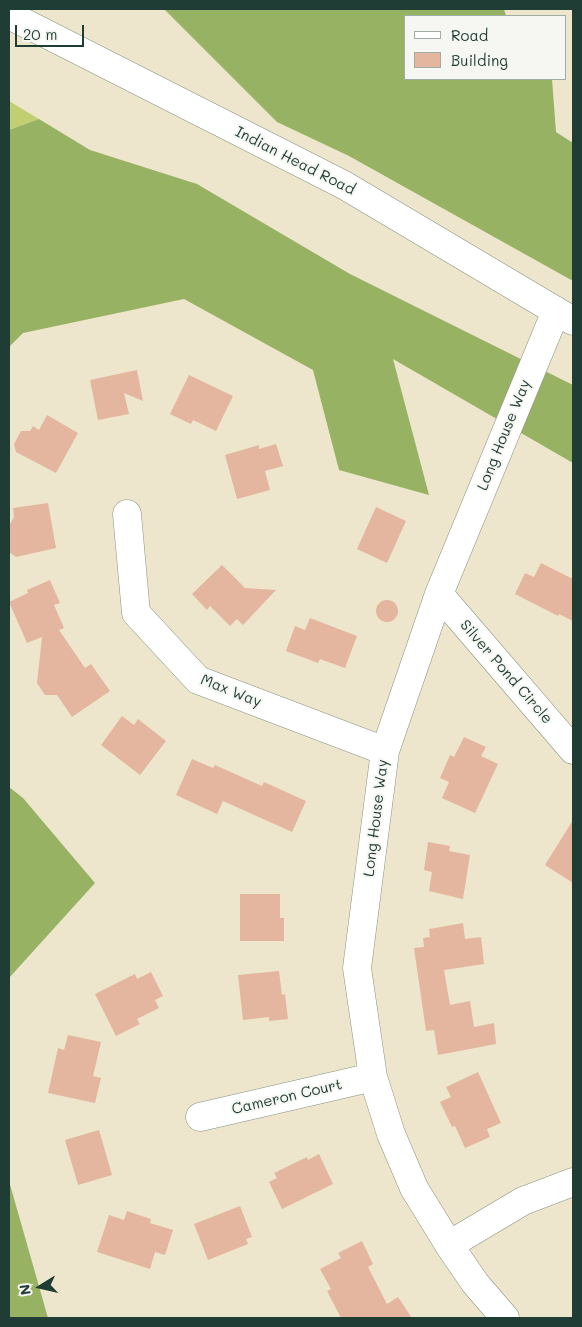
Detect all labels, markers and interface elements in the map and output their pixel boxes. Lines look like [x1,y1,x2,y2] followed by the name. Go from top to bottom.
[18,15,86,47] scale bar
[404,15,567,80] legend
[23,24,57,44] text: 20 m
[451,25,488,45] text: Road
[451,50,508,70] text: Building
[232,123,358,199] street label: Indian Head Road
[474,377,534,493] street label: Long House Way
[456,616,556,728] street label: Silver Pond Circle
[198,671,264,711] street label: Max Way
[360,758,392,878] street label: Long House Way
[230,1076,344,1118] street label: Cameron Court
[15,1262,65,1312] north arrow
[14,1283,35,1297] text: N

